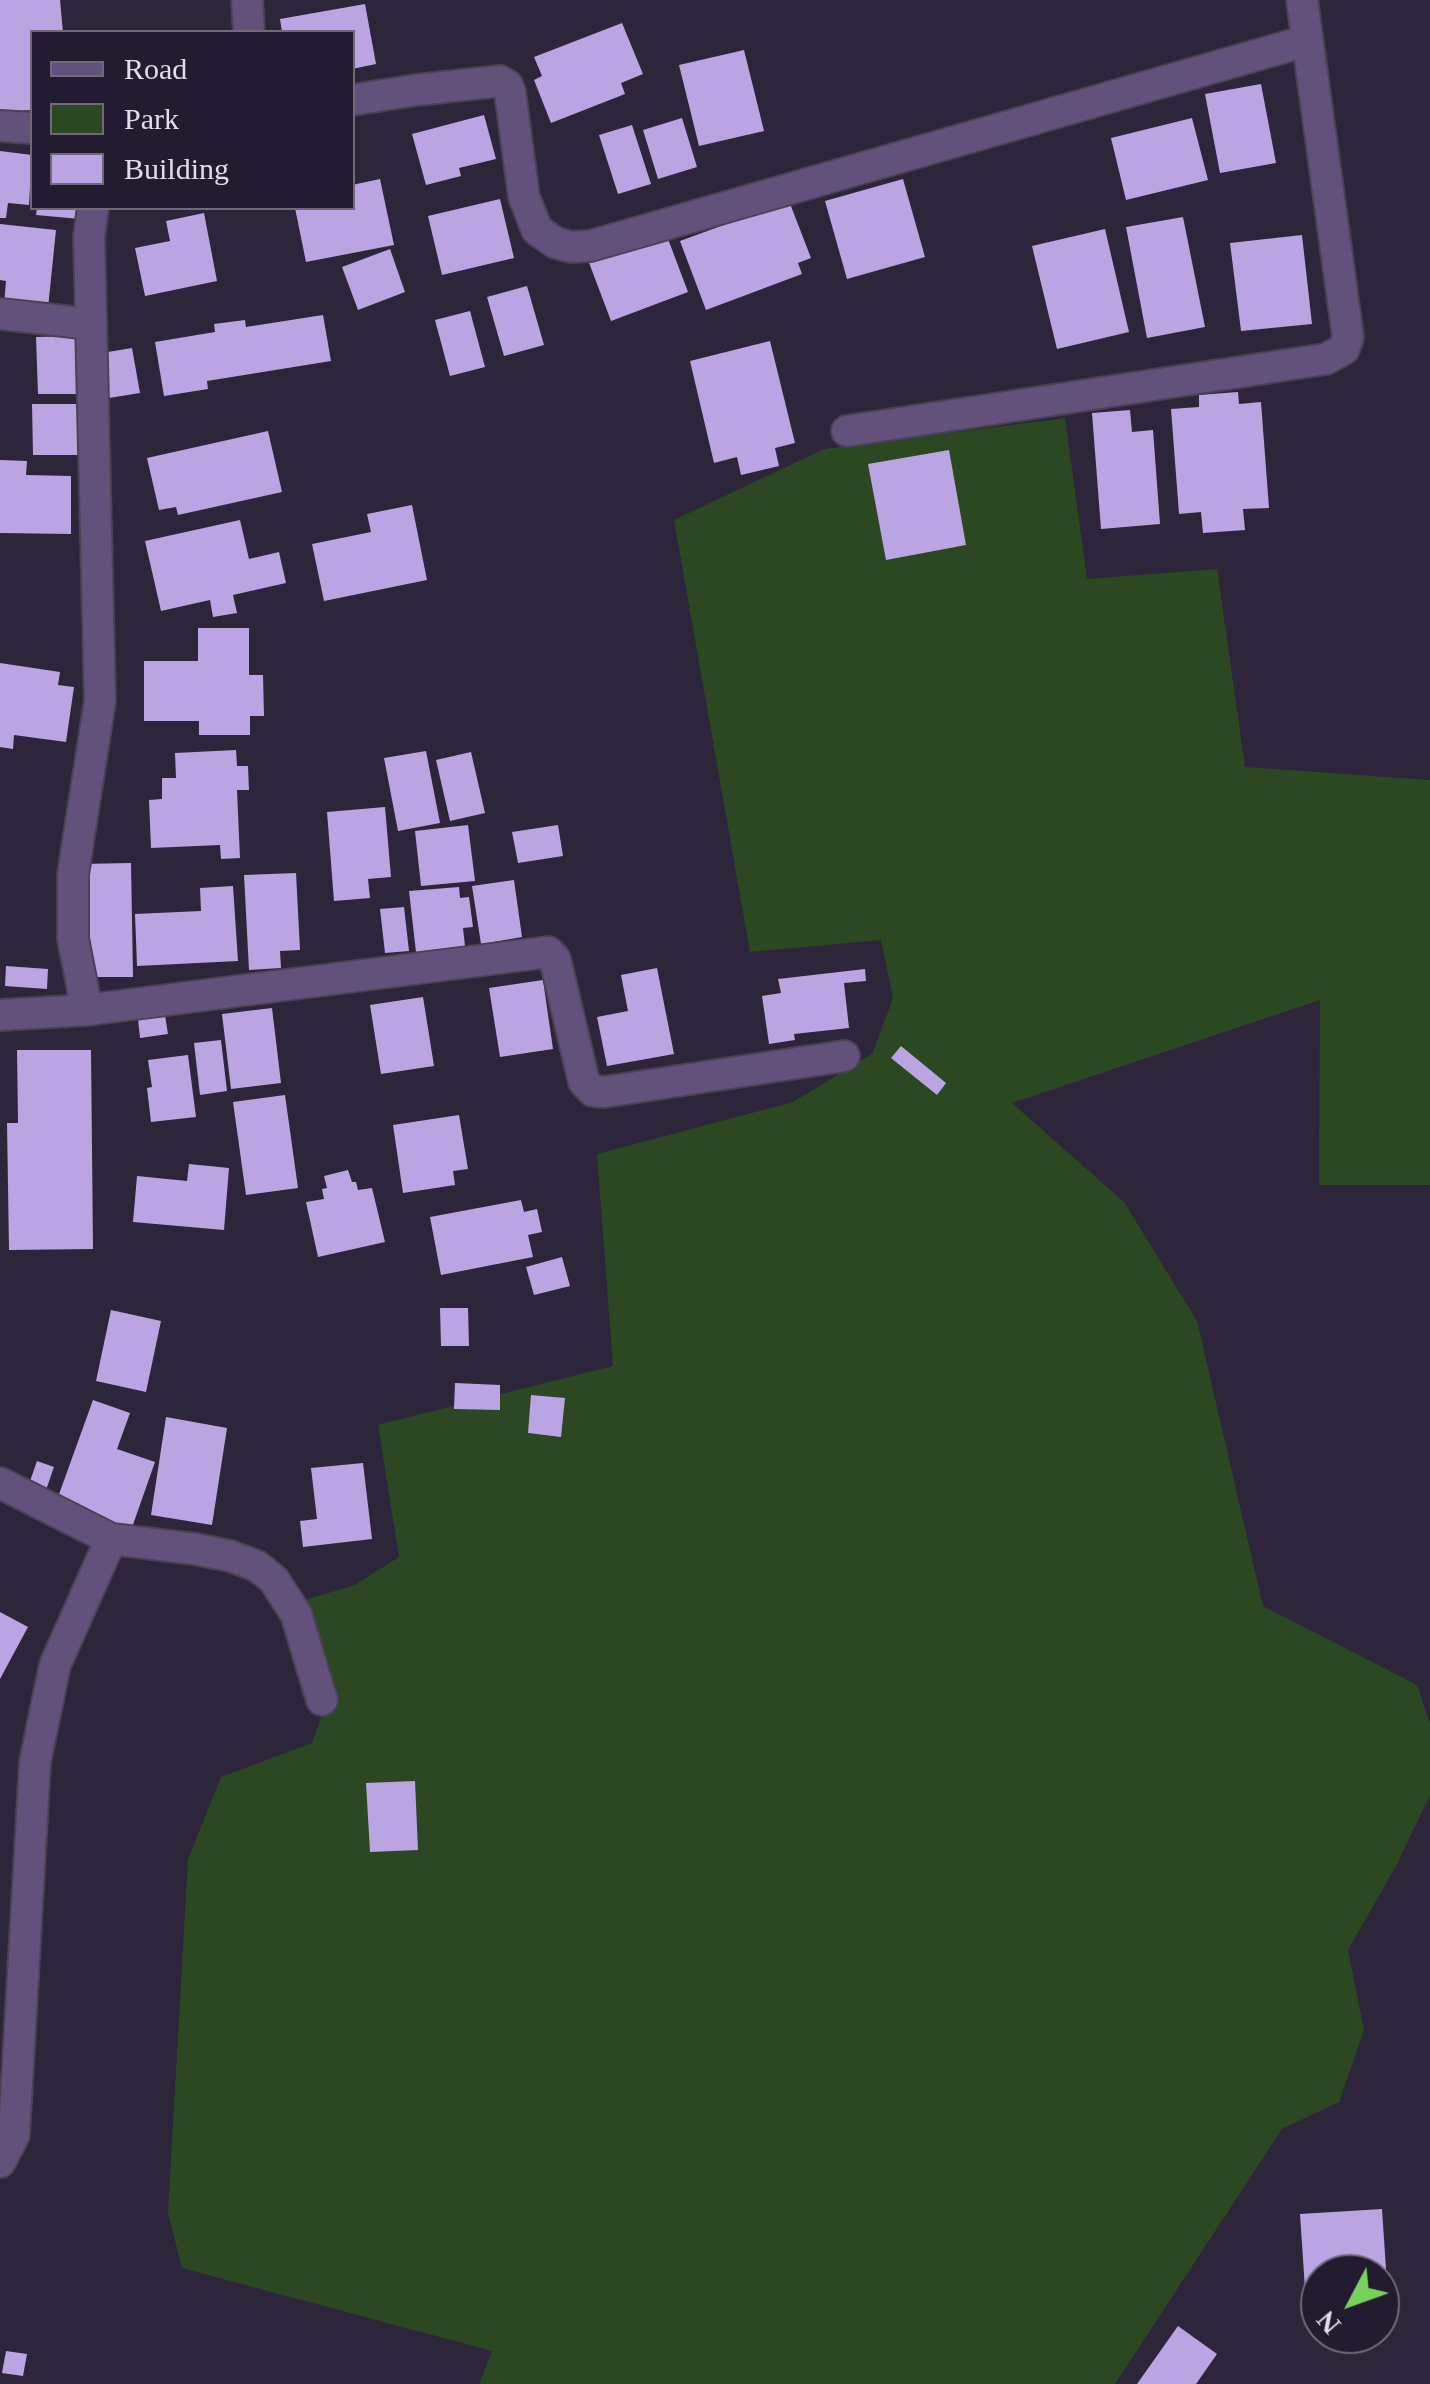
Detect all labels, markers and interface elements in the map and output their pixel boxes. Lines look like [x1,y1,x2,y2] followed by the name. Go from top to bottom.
[30,30,355,210] legend
[124,52,187,85] text: Road
[124,102,179,135] text: Park
[124,152,229,185] text: Building
[1300,2254,1400,2354] north arrow
[1310,2305,1347,2341] text: N

